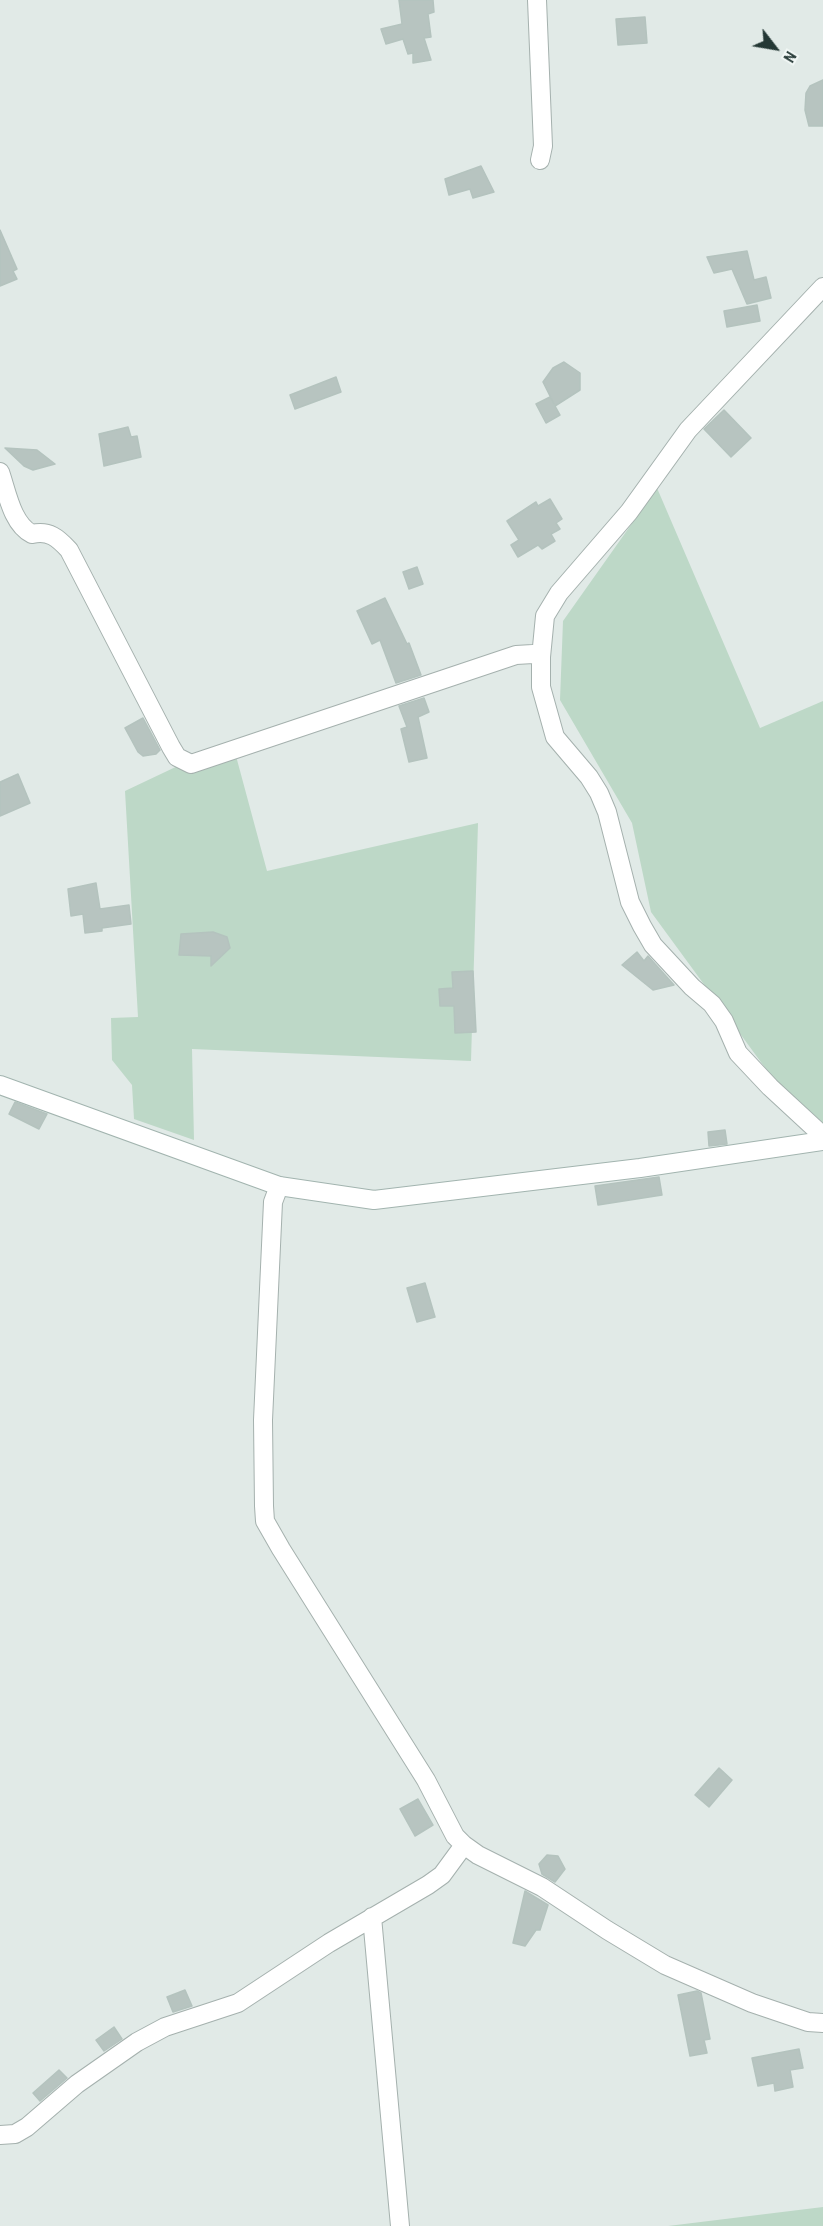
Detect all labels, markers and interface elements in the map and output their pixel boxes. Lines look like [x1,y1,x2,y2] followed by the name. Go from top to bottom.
[745,18,805,78] north arrow
[779,48,802,67] text: N

